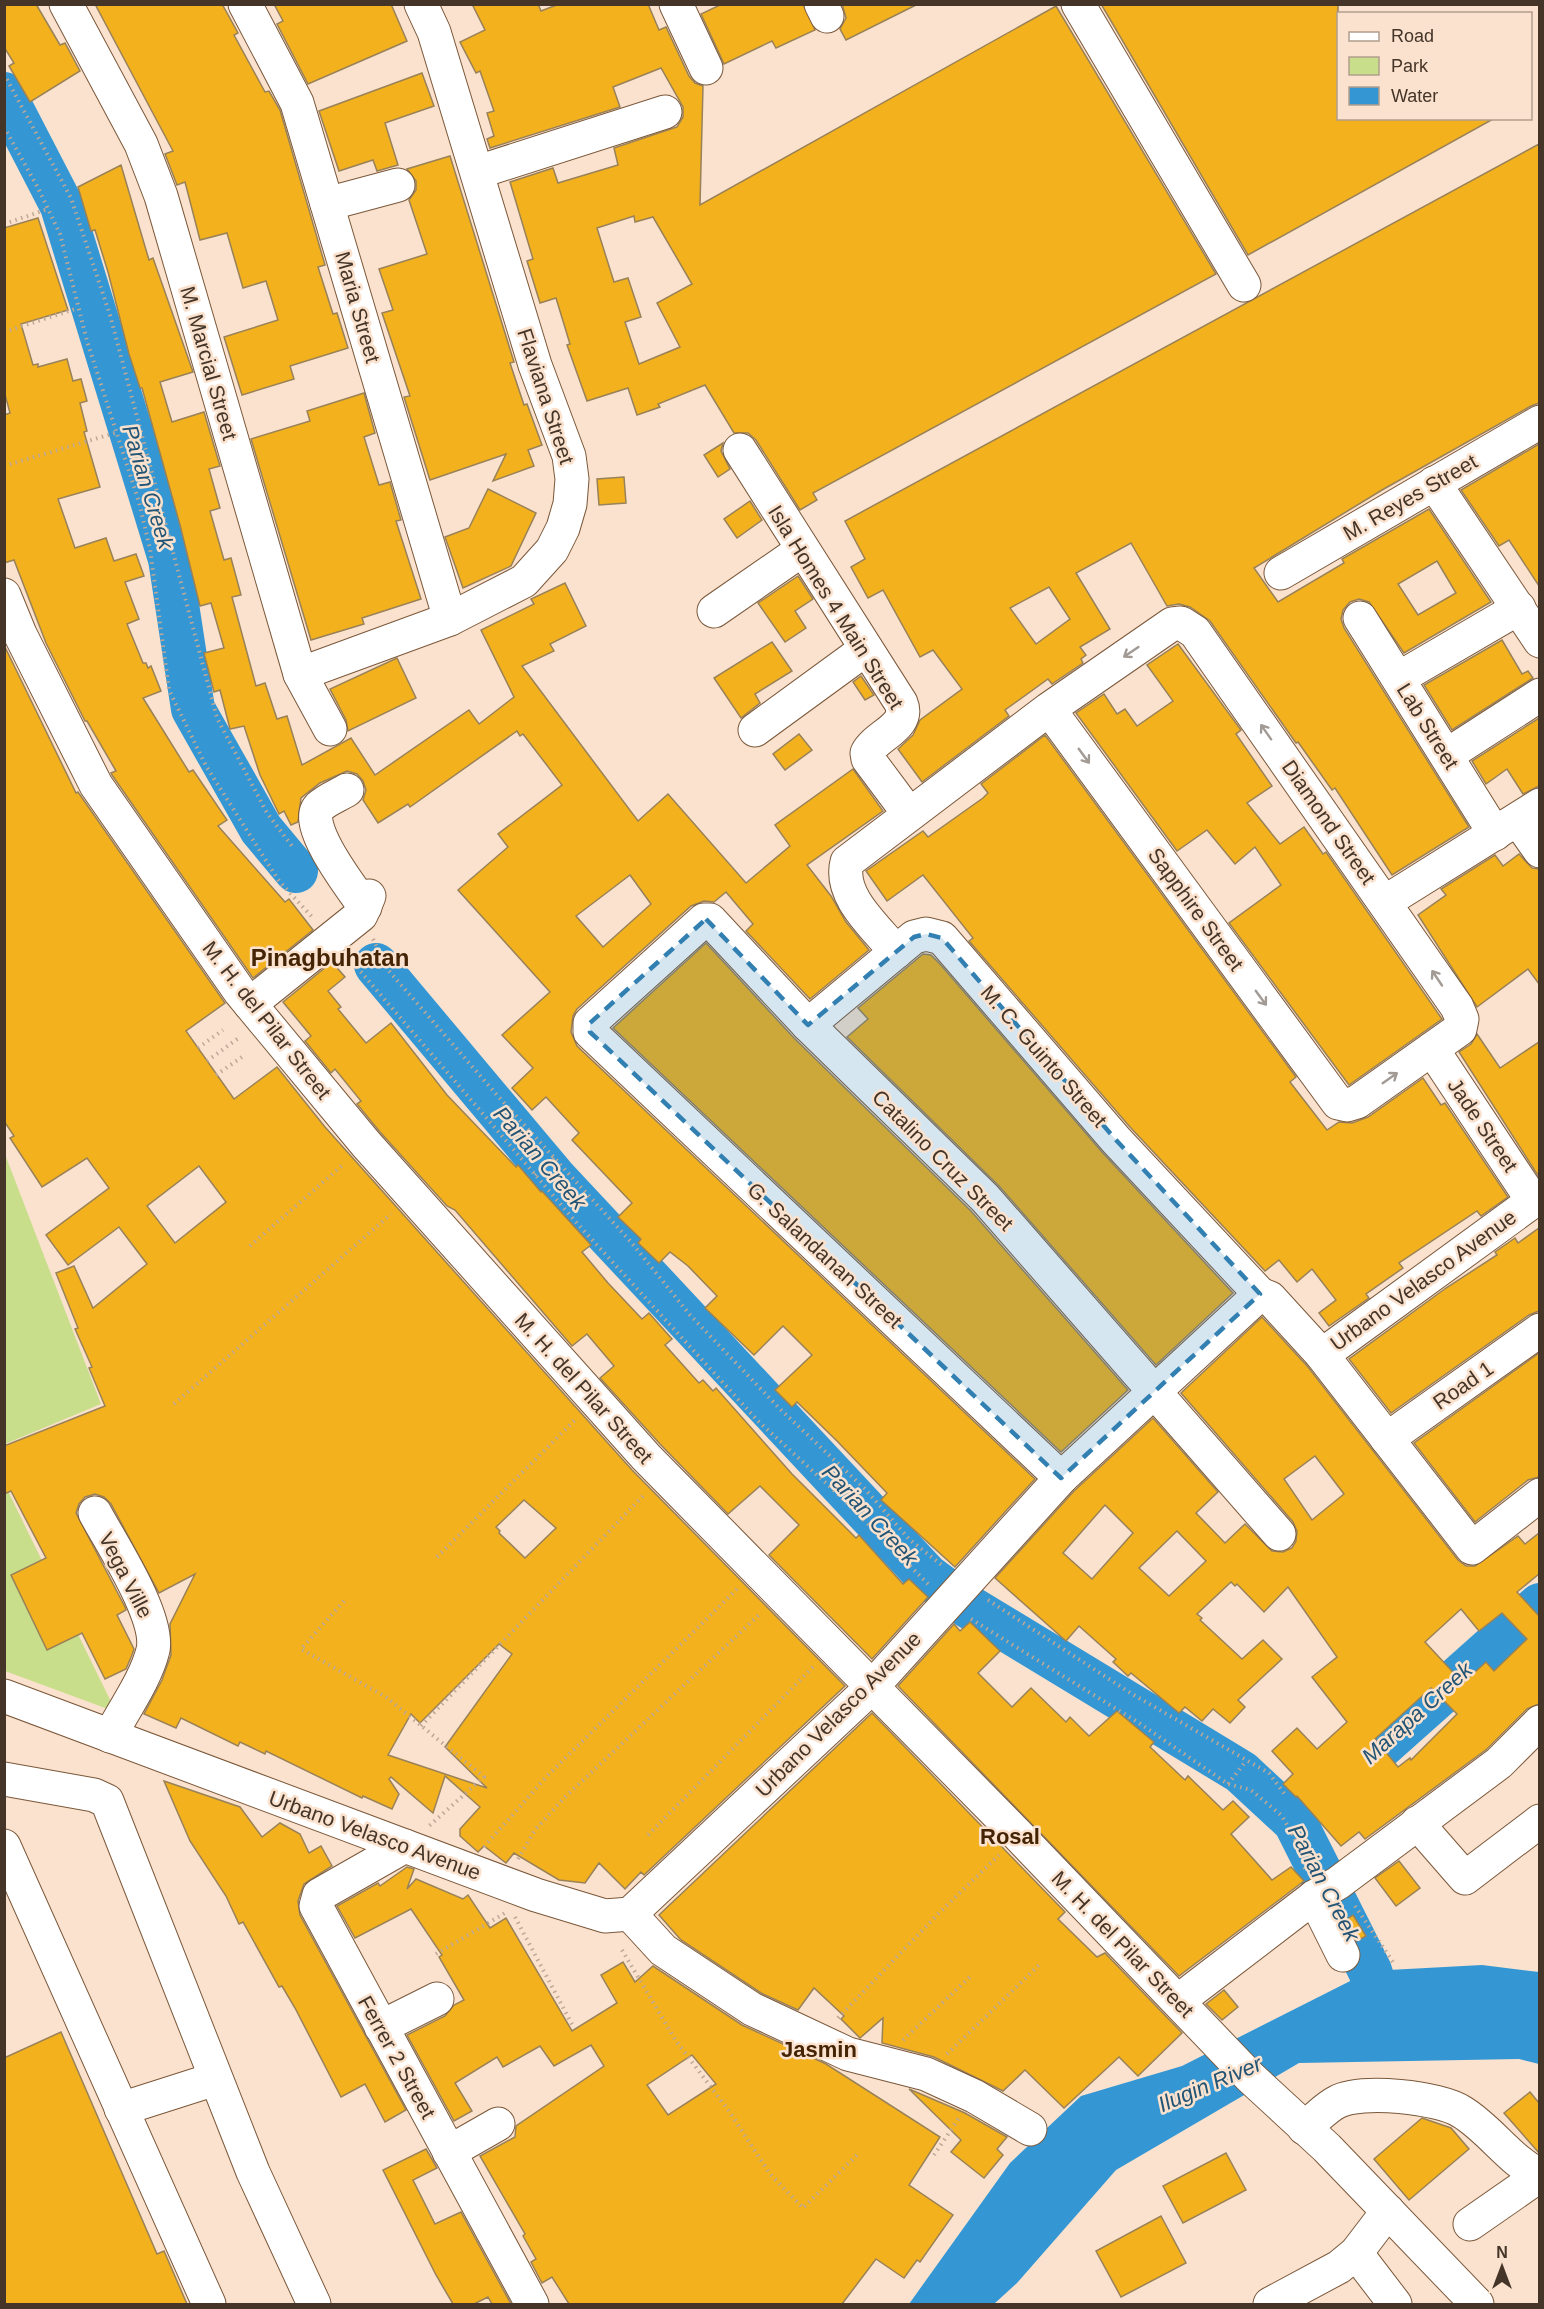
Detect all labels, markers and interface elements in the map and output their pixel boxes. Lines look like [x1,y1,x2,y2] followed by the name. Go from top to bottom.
[1337,12,1532,120] legend
[1391,26,1434,46] text: Road
[1391,56,1429,76] text: Park
[1391,86,1438,106] text: Water
[331,249,385,365] street label: Maria Street
[176,284,242,443] street label: M. Marcial Street
[513,325,579,467] street label: Flaviana Street
[117,422,179,553] water label: Parian Creek
[1339,449,1481,545] street label: M. Reyes Street
[764,501,908,713] street label: Isla Homes 4 Main Street
[1124,646,1140,658] one-way arrow
[1393,679,1464,773] street label: Lab Street
[1260,724,1272,740] one-way arrow
[1078,747,1090,763] one-way arrow
[1278,756,1380,888] street label: Diamond Street
[1144,843,1248,975] street label: Sapphire Street
[198,937,336,1104] street label: M. H. del Pilar Street
[251,944,409,971] district label: Pinagbuhatan
[1431,970,1443,987] one-way arrow
[976,981,1112,1131] street label: M. C. Guinto Street
[1255,989,1267,1005] one-way arrow
[1382,1072,1398,1084] one-way arrow
[1443,1074,1523,1176] street label: Jade Street
[868,1085,1018,1235] street label: Catalino Cruz Street
[488,1101,592,1215] water label: Parian Creek
[743,1178,907,1332] street label: G. Salandanan Street
[1326,1205,1520,1355] street label: Urbano Velasco Avenue
[511,1308,657,1468] street label: M. H. del Pilar Street
[1429,1356,1497,1414] street label: Road 1
[817,1460,924,1571] water label: Parian Creek
[95,1528,157,1622] street label: Vega Ville
[751,1627,925,1801] street label: Urbano Velasco Avenue
[1357,1656,1478,1769] water label: Marapa Creek
[266,1786,484,1884] street label: Urbano Velasco Avenue
[1283,1820,1366,1946] water label: Parian Creek
[980,1824,1040,1849] district label: Rosal
[1047,1866,1199,2022] street label: M. H. del Pilar Street
[354,1992,440,2122] street label: Ferrer 2 Street
[781,2037,857,2062] district label: Jasmin
[1154,2050,1267,2117] water label: Ilugin River
[1472,2237,1532,2297] north arrow
[1496,2244,1508,2261] text: N

